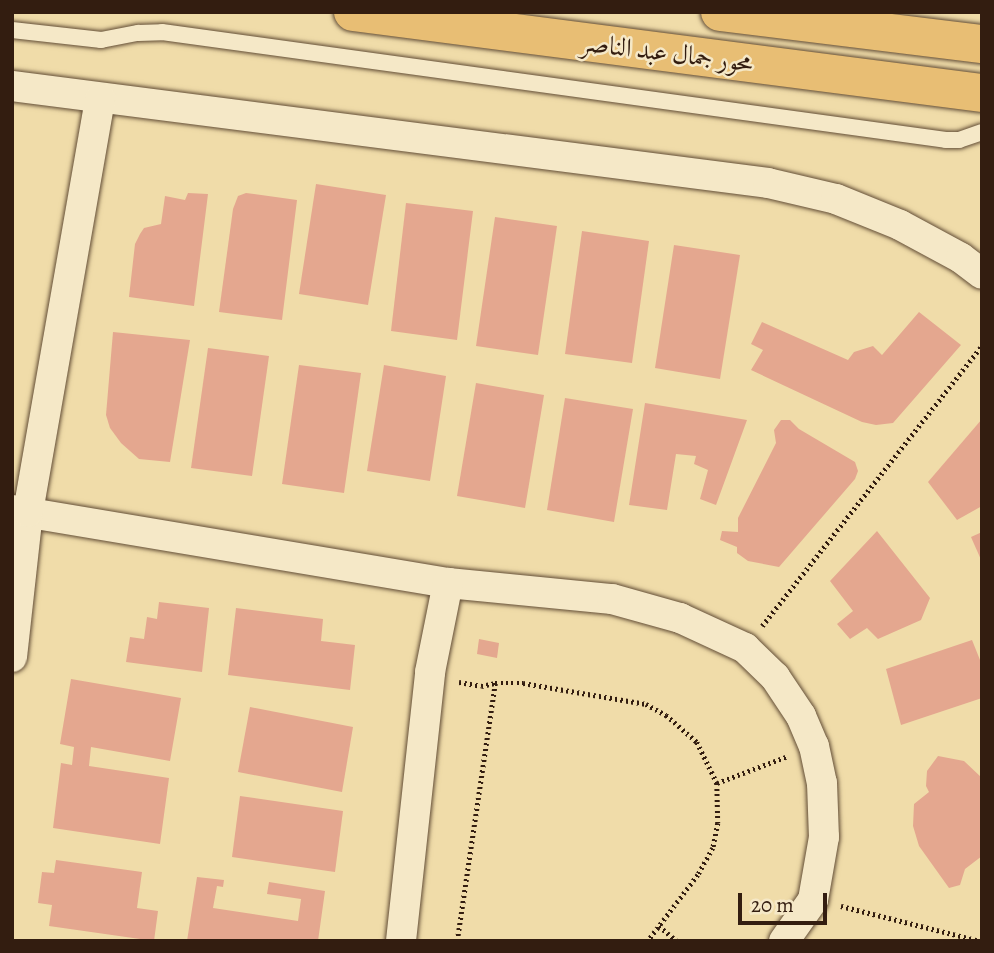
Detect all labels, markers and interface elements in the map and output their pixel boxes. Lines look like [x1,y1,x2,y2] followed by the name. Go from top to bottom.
[579,27,755,79] street label: محور جمال عبد الناصر
[742,880,831,924] scale bar
[751,891,794,919] text: 20 m

